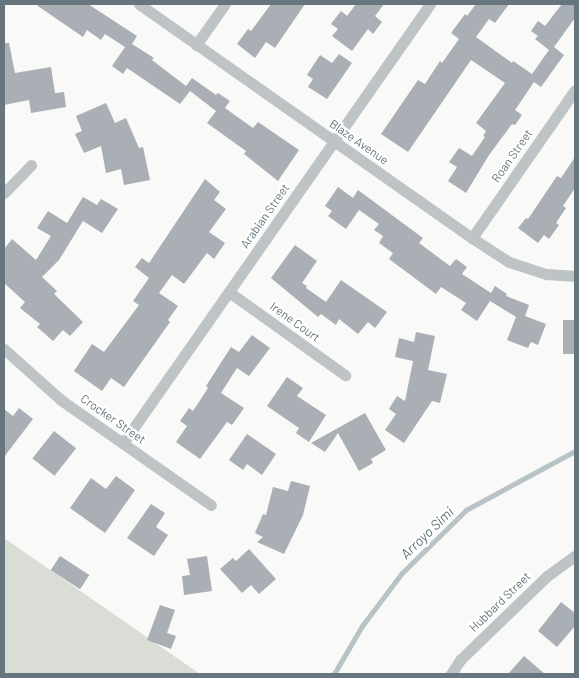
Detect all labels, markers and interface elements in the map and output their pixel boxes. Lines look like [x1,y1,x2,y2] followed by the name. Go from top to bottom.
[327,116,391,168] street label: Blaze Avenue
[488,127,536,185] street label: Roan Street
[238,181,292,251] street label: Arabian Street
[267,299,323,345] street label: Irene Court
[78,391,148,447] street label: Crocker Street
[397,504,457,562] water label: Arroyo Simi
[466,569,534,635] street label: Hubbard Street

